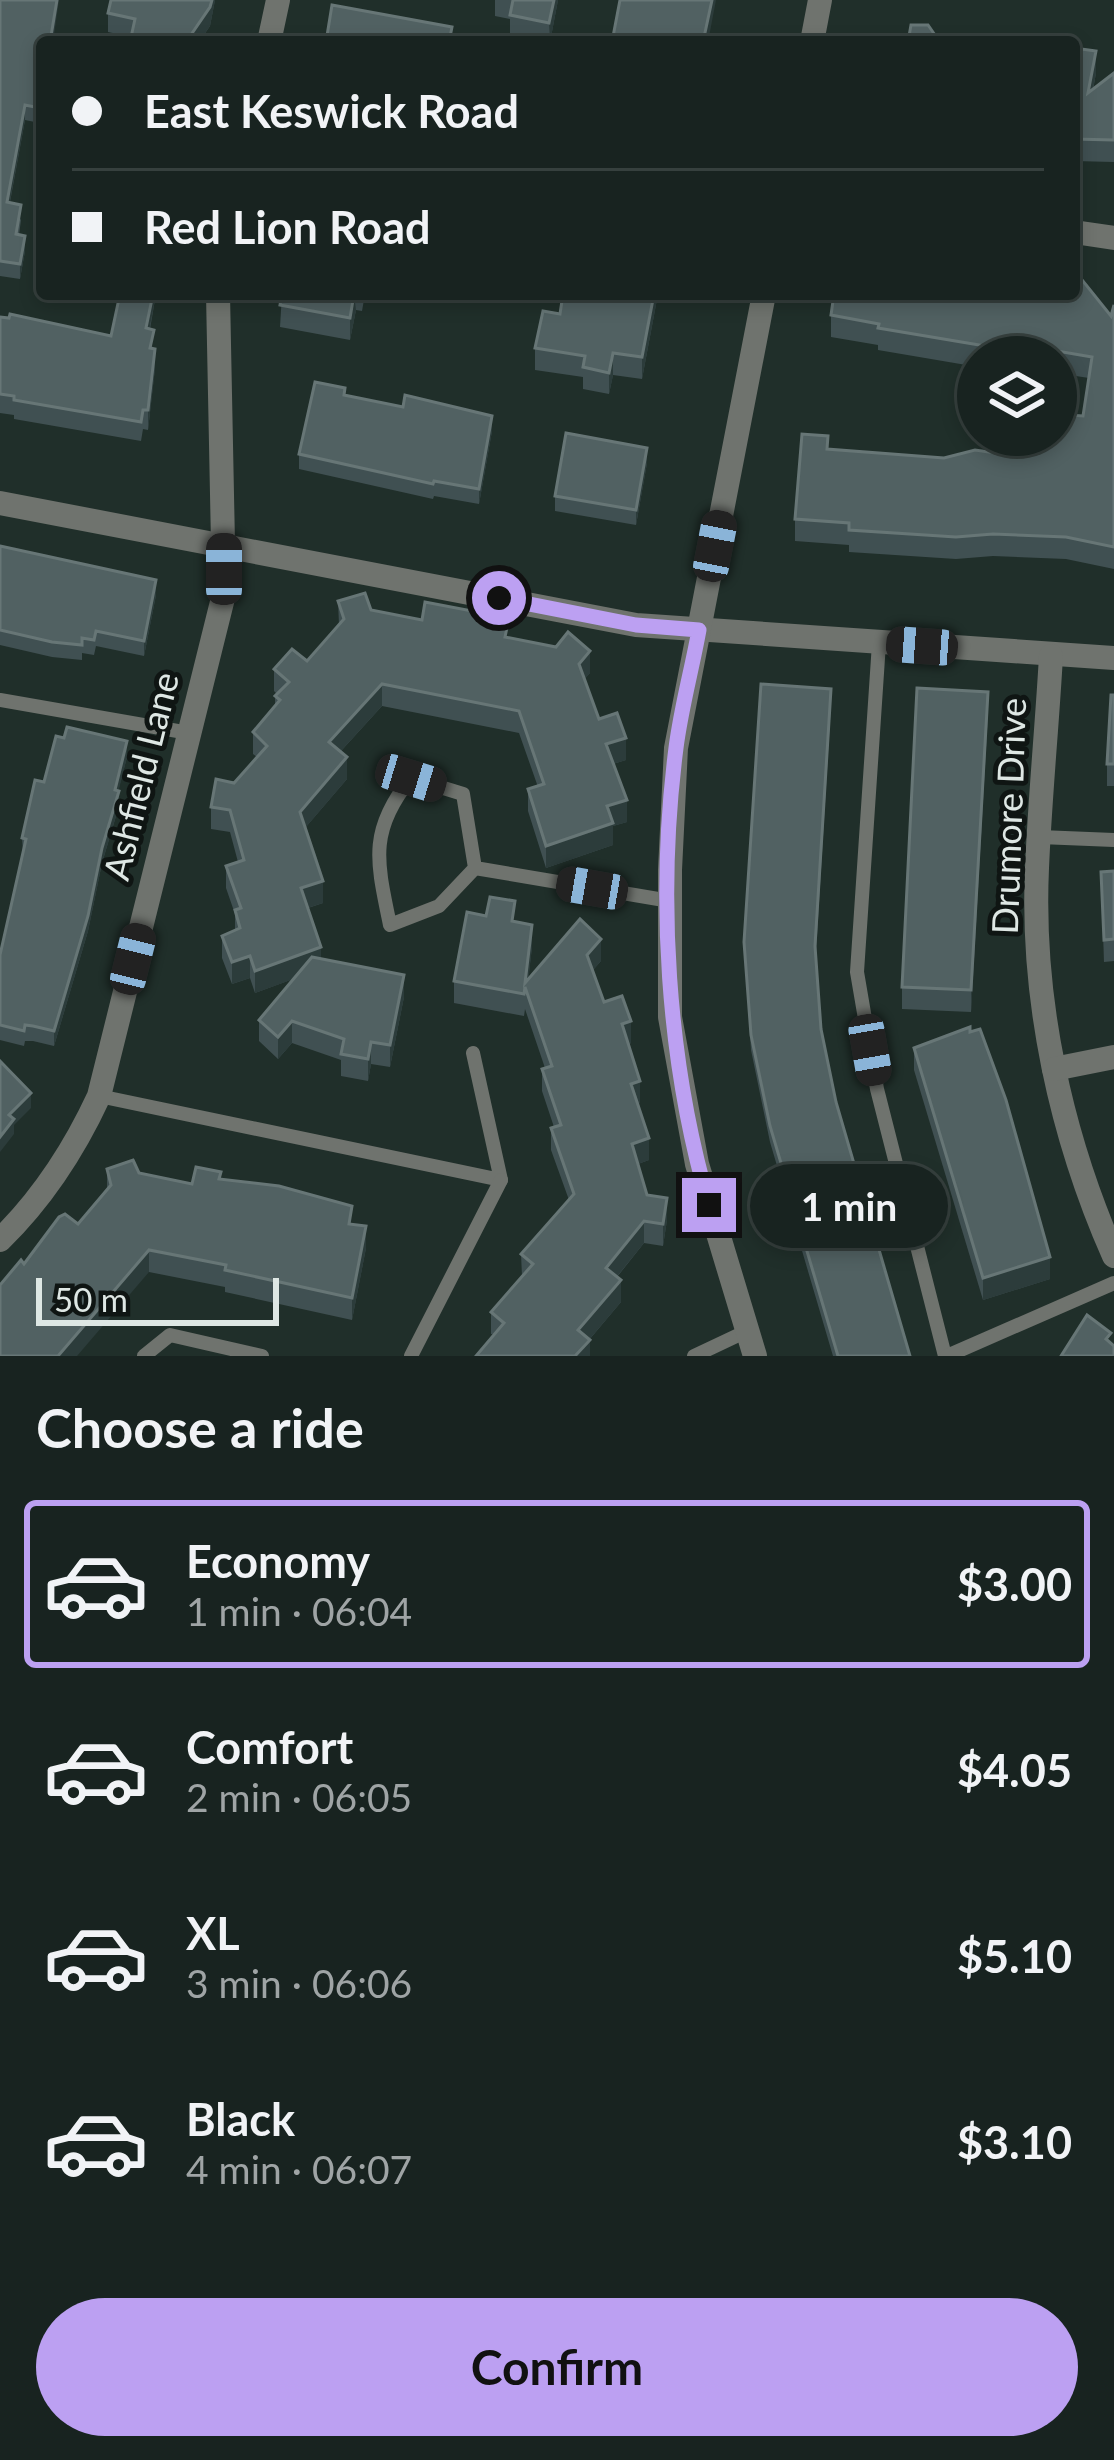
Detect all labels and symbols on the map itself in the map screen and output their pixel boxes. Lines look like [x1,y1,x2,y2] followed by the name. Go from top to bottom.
[690,507,740,585] car
[206,533,242,605] car
[472,571,526,625] route start
[885,626,959,666] car
[93,667,187,884] street label: Ashfield Lane
[982,697,1034,935] street label: Drumore Drive
[371,750,451,806] car
[553,864,631,912] car
[107,920,159,998] car
[846,1011,894,1089] car
[751,1163,949,1247] callout: 1 min
[682,1178,736,1232] route end
[36,1272,279,1325] scale bar

